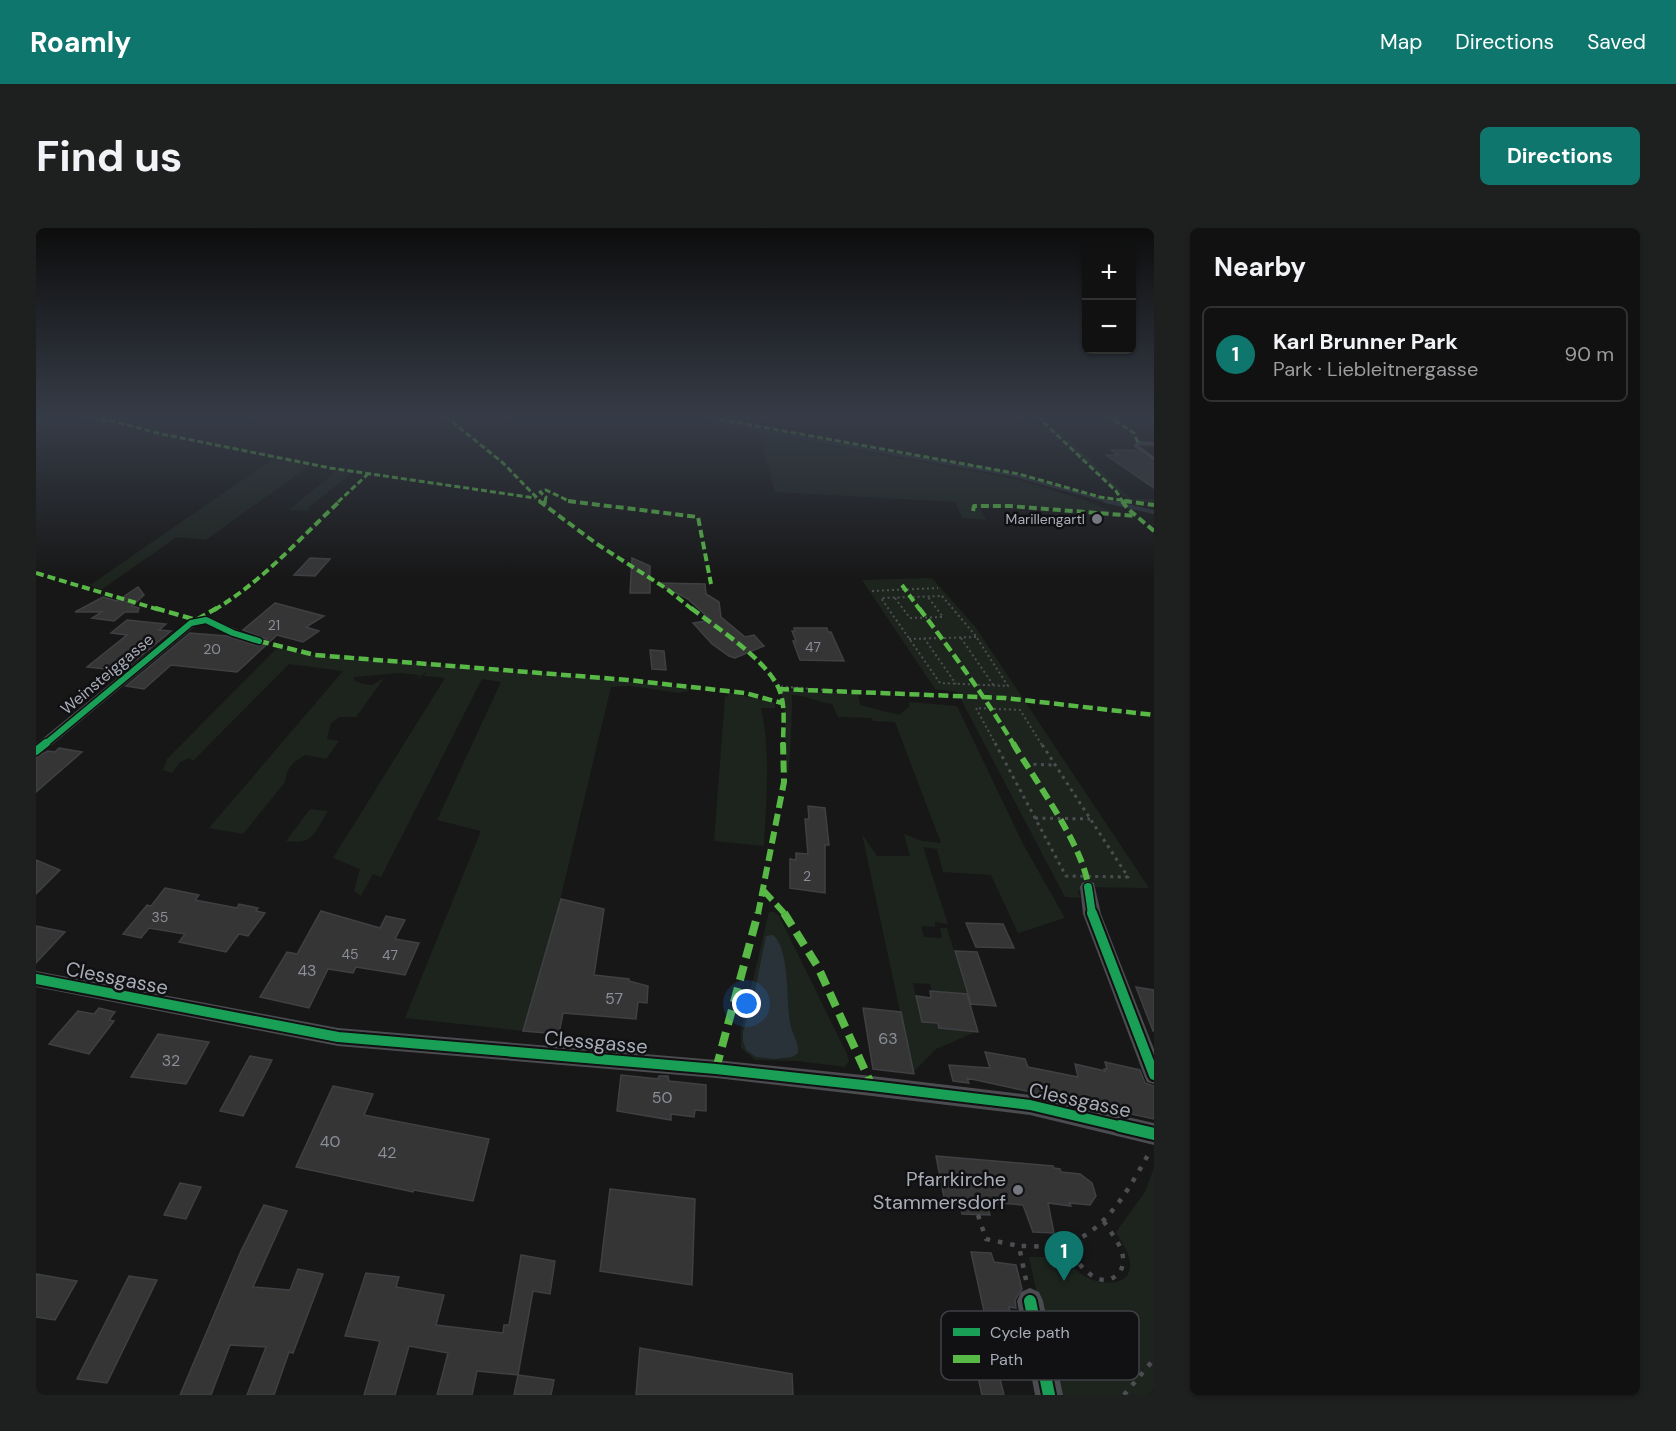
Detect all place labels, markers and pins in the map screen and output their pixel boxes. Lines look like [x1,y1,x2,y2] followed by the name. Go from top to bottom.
[1006,510,1085,528] place label: Marillengartl
[1090,512,1104,526] marker: Marillengartl
[873,1166,1006,1215] place label: Pfarrkirche Stammersdorf
[1011,1183,1025,1197] marker: Pfarrkirche Stammersdorf
[1044,1232,1084,1281] pin: 1

